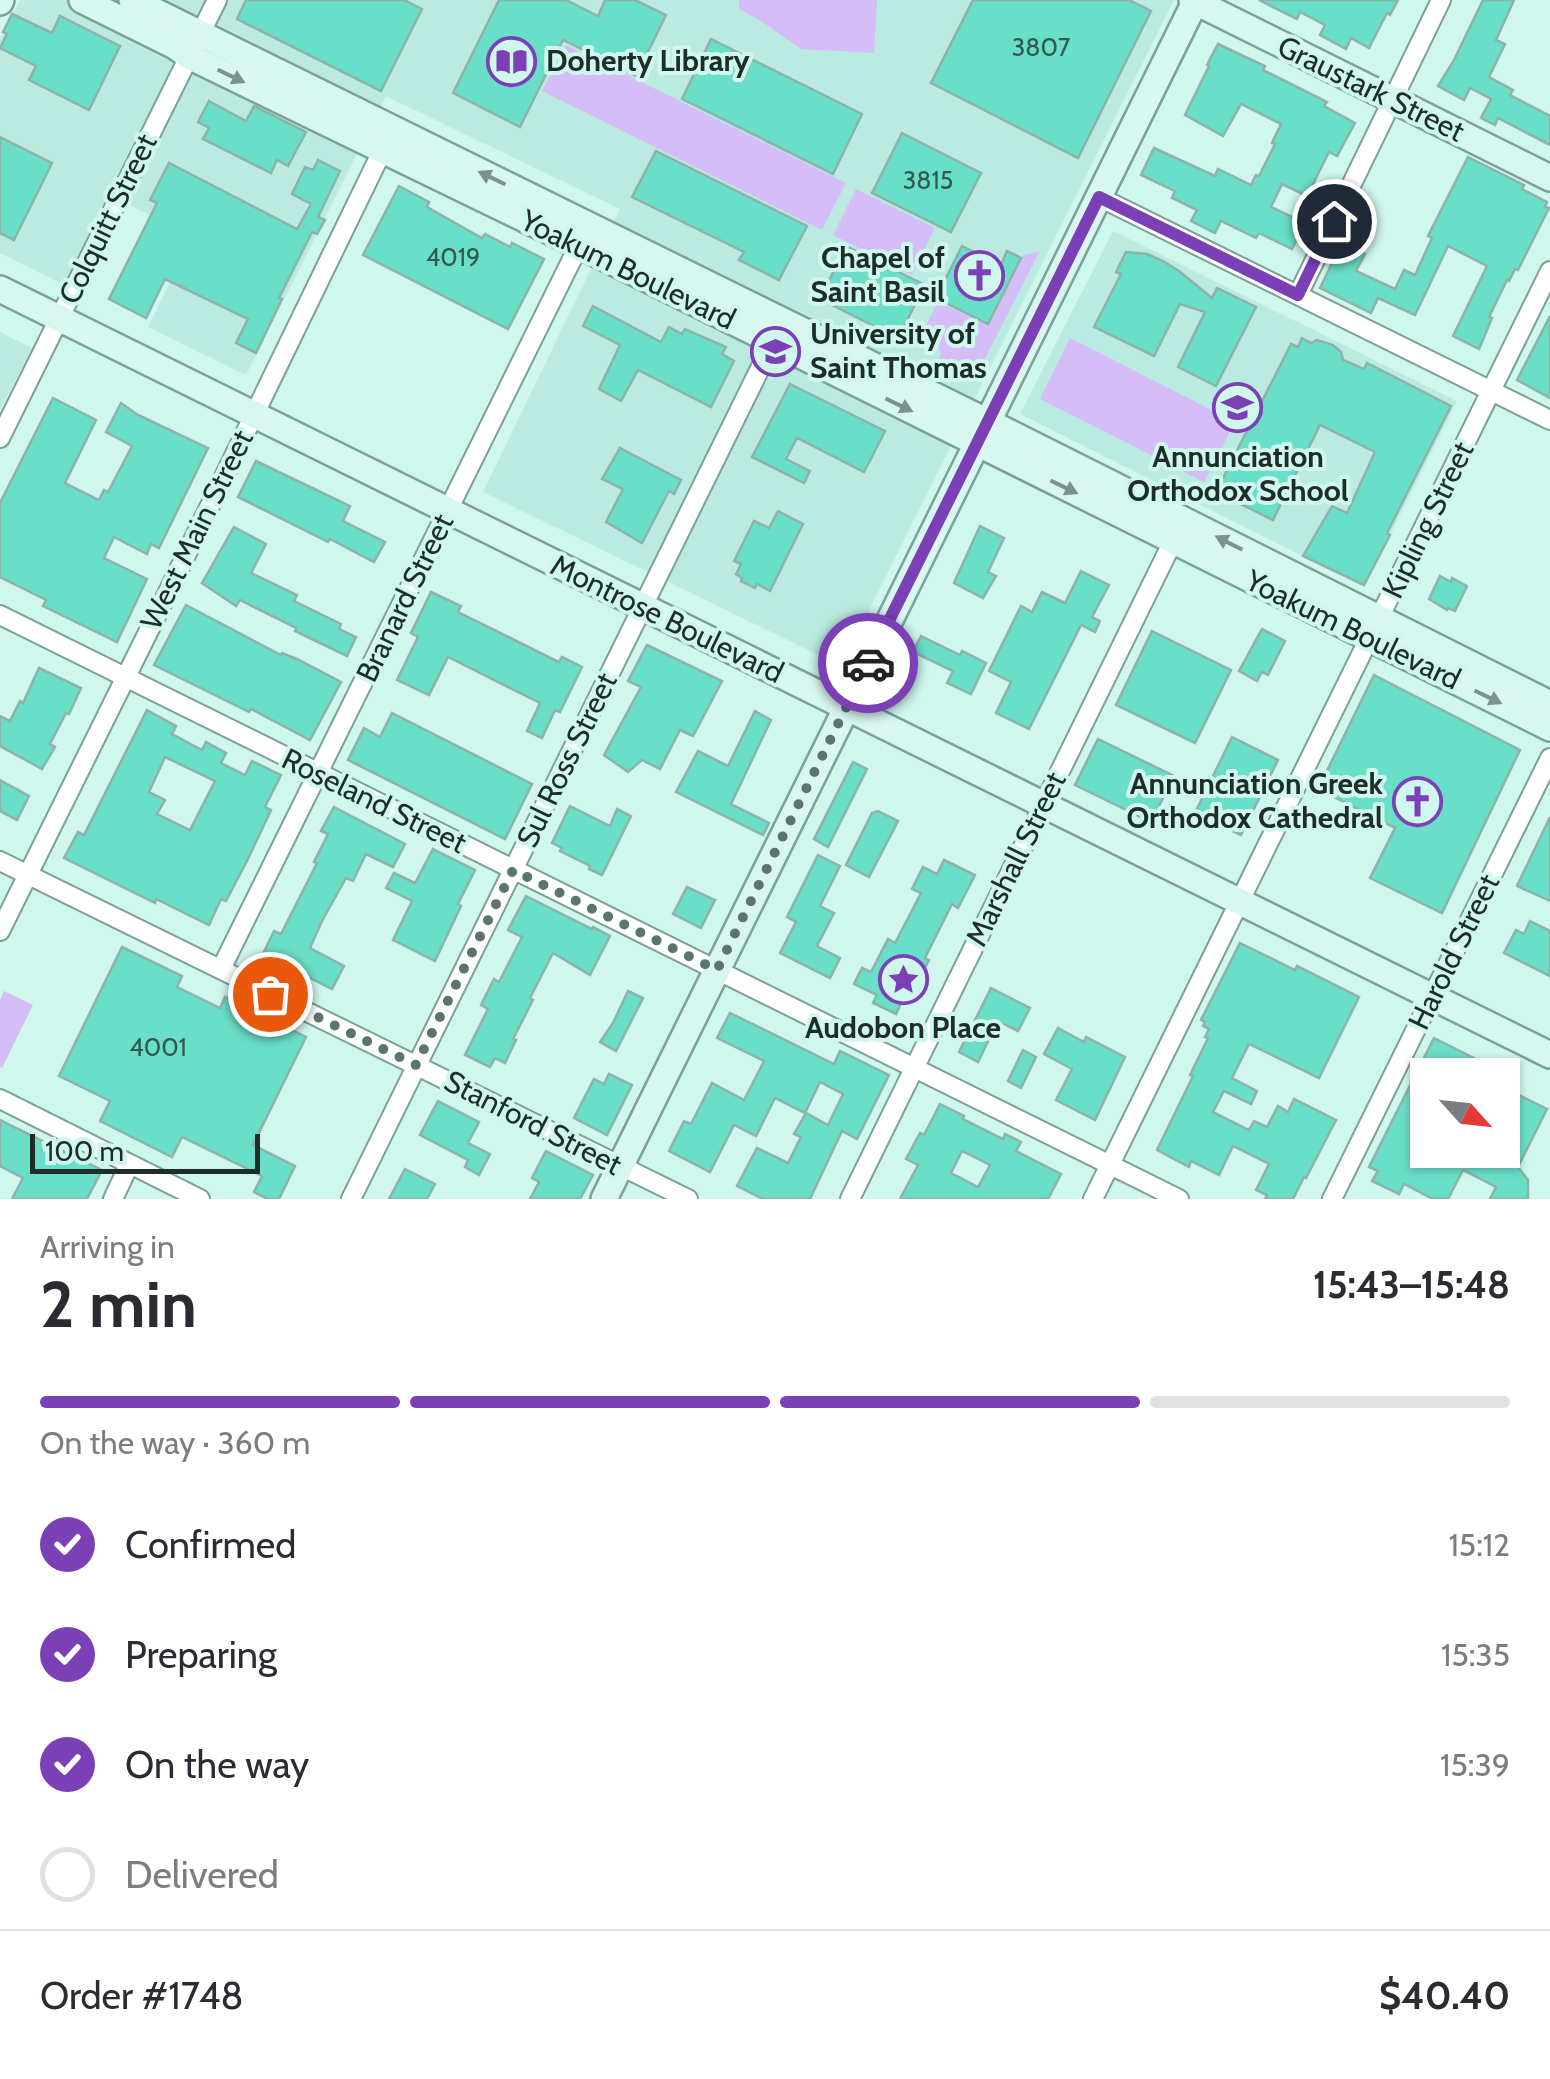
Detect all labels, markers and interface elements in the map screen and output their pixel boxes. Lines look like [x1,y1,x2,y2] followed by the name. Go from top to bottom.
[1272,27,1471,150] street label: Graustark Street
[1012,32,1071,62] house number: 3807
[485,35,537,87] library icon: Doherty Library
[546,42,750,79] place label: Doherty Library
[217,67,246,84] one-way arrow
[51,128,165,310] street label: Colquitt Street
[903,165,953,195] house number: 3815
[477,170,506,187] one-way arrow
[1292,179,1377,264] pin
[1307,194,1362,249] icon: home
[514,201,742,338] street label: Yoakum Boulevard
[811,239,945,310] place label: Chapel of Saint Basil
[426,242,480,272] house number: 4019
[954,249,1006,301] church icon: Chapel of Saint Basil
[810,315,987,386] place label: University of Saint Thomas
[749,325,801,377] school or university icon: University of Saint Thomas
[1212,382,1264,434] school or university icon: Annunciation Orthodox School
[885,396,914,413] one-way arrow
[132,424,261,636] street label: West Main Street
[1374,435,1481,604] street label: Kipling Street
[1127,438,1349,509] place label: Annunciation Orthodox School
[1050,478,1079,495] one-way arrow
[348,508,461,688] street label: Branard Street
[1215,535,1244,552] one-way arrow
[545,546,790,691] street label: Montrose Boulevard
[1239,561,1467,698] street label: Yoakum Boulevard
[818,613,918,713] courier
[841,636,896,691] icon: car
[508,666,625,853] street label: Sul Ross Street
[1474,689,1503,706] one-way arrow
[276,740,472,861] street label: Roseland Street
[1126,765,1383,836] place label: Annunciation Greek Orthodox Cathedral
[957,766,1074,952] street label: Marshall Street
[1392,775,1444,827] church icon: Annunciation Greek Orthodox Cathedral
[1400,868,1507,1036] street label: Harold Street
[228,952,313,1037] pin
[877,953,929,1005] place icon: Audobon Place
[243,967,298,1022] icon: bag
[805,1009,1001,1046] place label: Audobon Place
[129,1032,187,1062] house number: 4001
[1410,1058,1520,1168] north arrow
[1410,1058,1520,1168] map controls
[438,1062,628,1183] street label: Stanford Street
[30,1129,260,1174] scale bar
[45,1134,124,1168] text: 100 m
[40,1227,175,1266] text: Arriving in
[1313,1261,1510,1308] text: 15:43–15:48
[40,1264,197,1343] text: 2 min
[40,1423,310,1462] text: On the way · 360 m
[40,1517,95,1572] icon: check
[125,1521,296,1568] text: Confirmed
[1448,1525,1510,1564] text: 15:12
[40,1627,95,1682] icon: check
[125,1631,277,1678] text: Preparing
[1441,1635,1510,1674] text: 15:35
[40,1737,95,1792] icon: check
[125,1741,309,1788] text: On the way
[1440,1745,1510,1784] text: 15:39
[125,1851,279,1898] text: Delivered
[40,1972,244,2019] text: Order #1748
[1379,1972,1510,2019] text: $40.40

